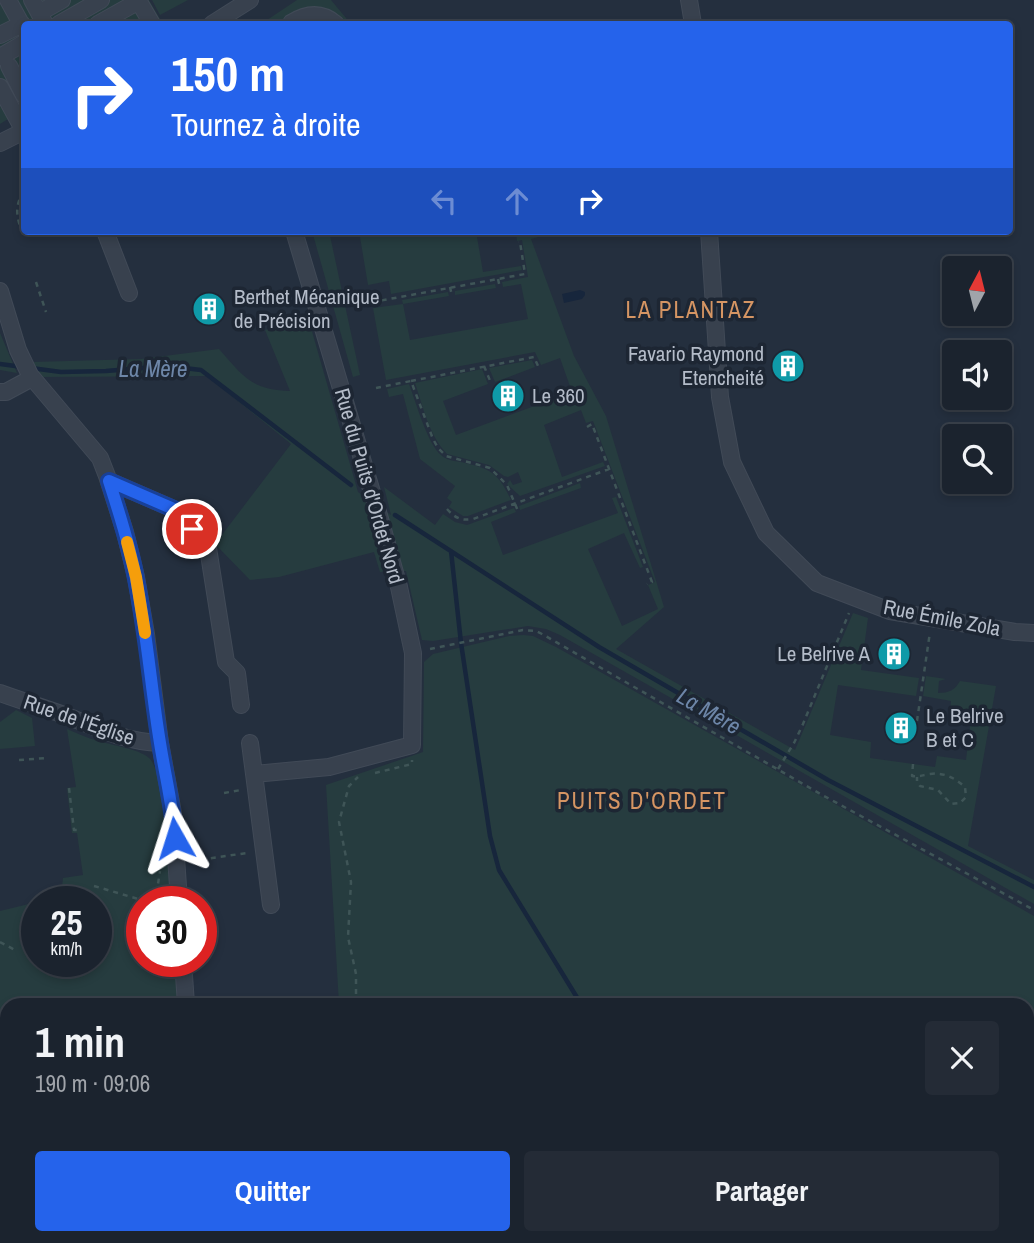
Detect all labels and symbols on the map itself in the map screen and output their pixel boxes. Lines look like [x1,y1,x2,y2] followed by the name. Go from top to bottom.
[942,256,1012,326] north arrow
[234,282,380,335] place label: Berthet Mécanique de Précision
[190,290,228,328] building icon: Berthet Mécanique de Précision
[626,294,756,325] district label: LA PLANTAZ
[628,339,764,392] place label: Favario Raymond Etencheité
[769,347,807,385] building icon: Favario Raymond Etencheité
[118,353,188,384] water label: La Mère
[489,377,527,415] building icon: Le 360
[532,381,585,410] place label: Le 360
[328,385,411,587] street label: Rue du Puits d'Ordet Nord
[162,499,222,559] pin
[881,592,1004,643] street label: Rue Émile Zola
[875,635,913,673] building icon: Le Belrive A
[777,639,870,668] place label: Le Belrive A
[672,680,747,741] water label: La Mère
[20,687,138,752] street label: Rue de l'Église
[926,701,1004,754] place label: Le Belrive B et C
[882,709,920,747] building icon: Le Belrive B et C
[557,785,727,816] district label: PUITS D'ORDET
[138,801,212,875] position arrow
[126,886,217,977] speed limit sign: 30

